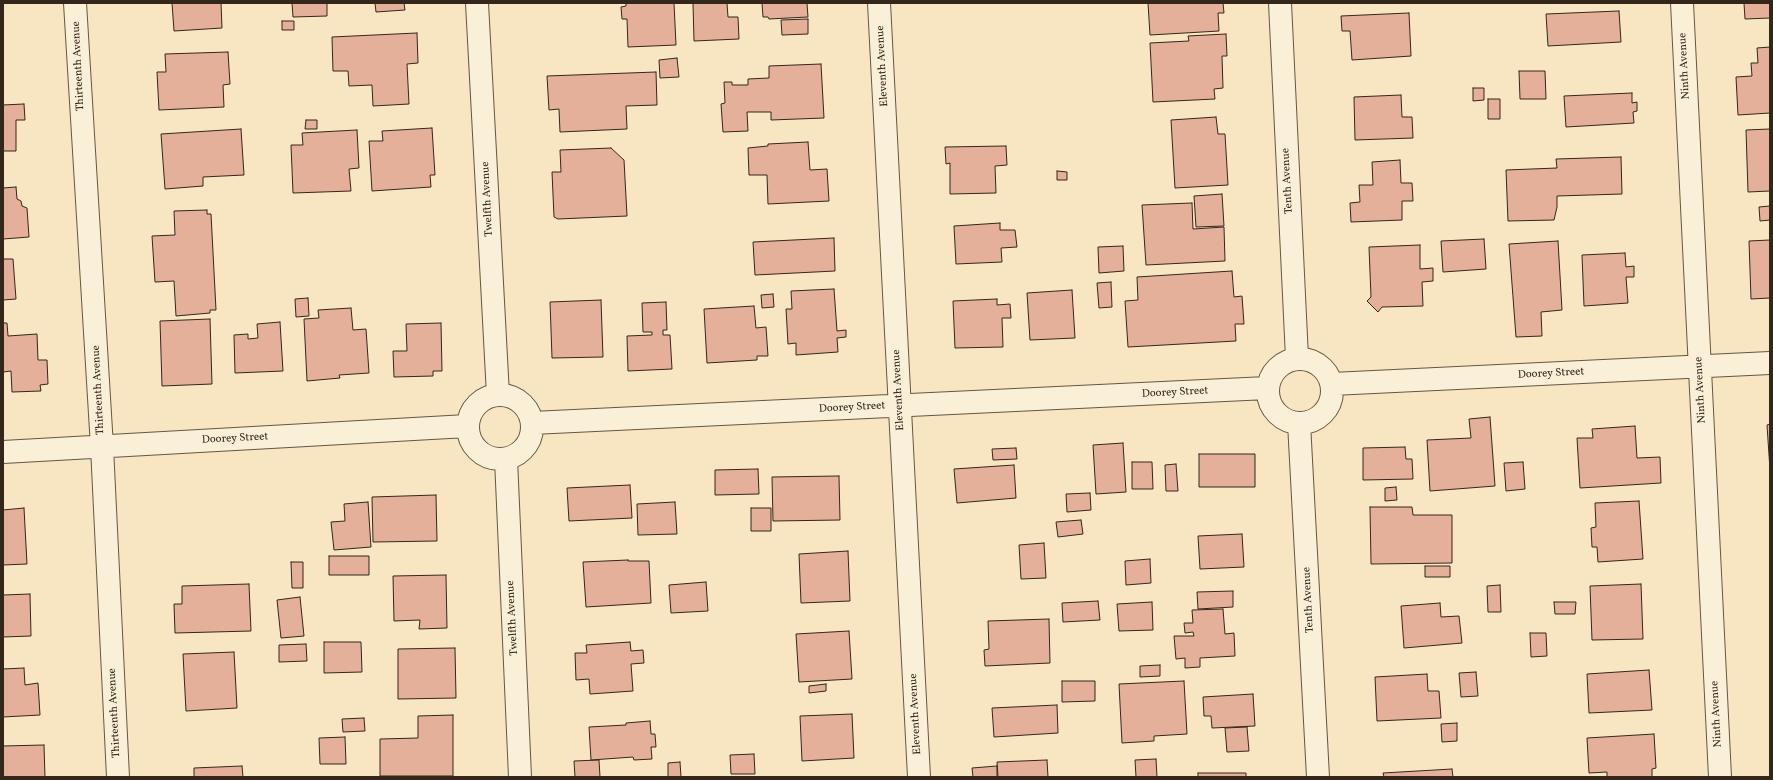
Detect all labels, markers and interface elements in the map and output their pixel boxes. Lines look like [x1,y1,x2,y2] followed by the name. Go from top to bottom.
[70,21,88,111] street label: Thirteenth Avenue
[874,25,892,107] street label: Eleventh Avenue
[1677,32,1693,100] street label: Ninth Avenue
[1280,148,1296,214] street label: Tenth Avenue
[479,161,497,237] street label: Twelfth Avenue
[90,345,108,435] street label: Thirteenth Avenue
[890,349,908,431] street label: Eleventh Avenue
[1693,356,1709,424] street label: Ninth Avenue
[1517,366,1585,382] street label: Doorey Street
[1141,385,1209,401] street label: Doorey Street
[818,400,886,416] street label: Doorey Street
[201,431,269,447] street label: Doorey Street
[1301,567,1317,633] street label: Tenth Avenue
[504,580,522,656] street label: Twelfth Avenue
[106,668,124,758] street label: Thirteenth Avenue
[907,673,925,755] street label: Eleventh Avenue
[1709,680,1725,748] street label: Ninth Avenue

